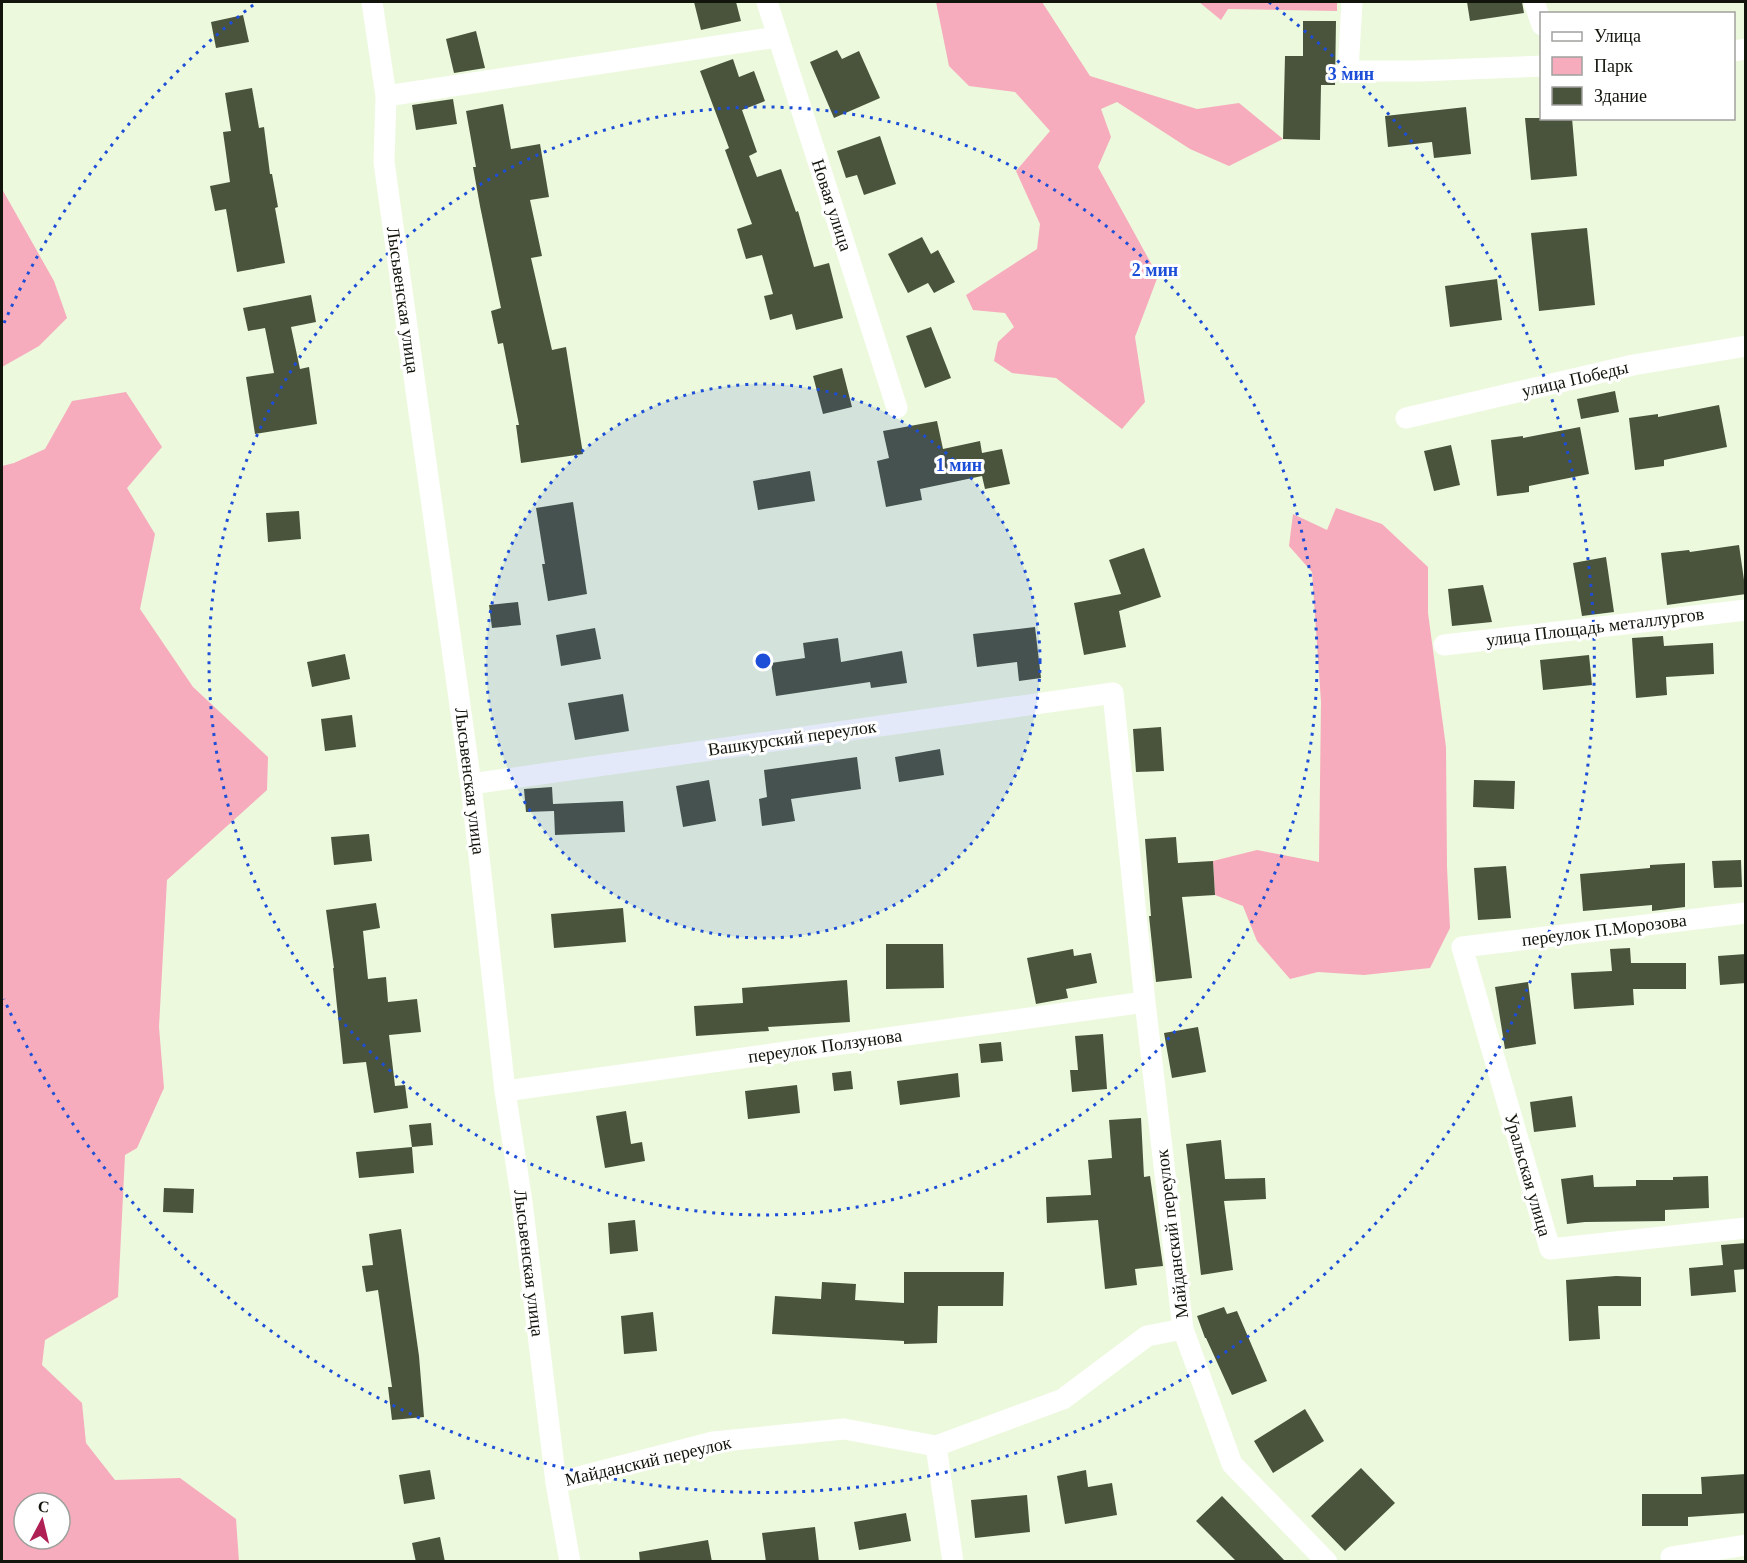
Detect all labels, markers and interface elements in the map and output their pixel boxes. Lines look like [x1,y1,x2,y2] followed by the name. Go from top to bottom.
[1540,12,1735,120] legend
[1594,26,1641,46] text: Улица
[1594,56,1633,76] text: Парк
[1328,64,1374,84] text: 3 мин
[1594,86,1647,106] text: Здание
[808,157,856,253] street label: Новая улица
[383,225,423,375] street label: Лысьвенская улица
[1132,260,1178,280] text: 2 мин
[1520,357,1630,401] street label: улица Победы
[936,455,982,475] text: 1 мин
[1485,604,1705,650] street label: улица Площадь металлургов
[753,651,773,671] centre of rings
[451,706,489,856] street label: Лысьвенская улица
[706,716,878,760] street label: Вашкурский переулок
[1520,910,1688,950] street label: переулок П.Морозова
[747,1025,903,1067] street label: переулок Ползунова
[1501,1111,1555,1239] street label: Уральская улица
[1152,1148,1192,1320] street label: Майданский переулок
[510,1188,548,1338] street label: Лысьвенская улица
[563,1432,733,1490] street label: Майданский переулок
[12,1491,72,1551] north arrow
[37,1497,51,1516] text: С

